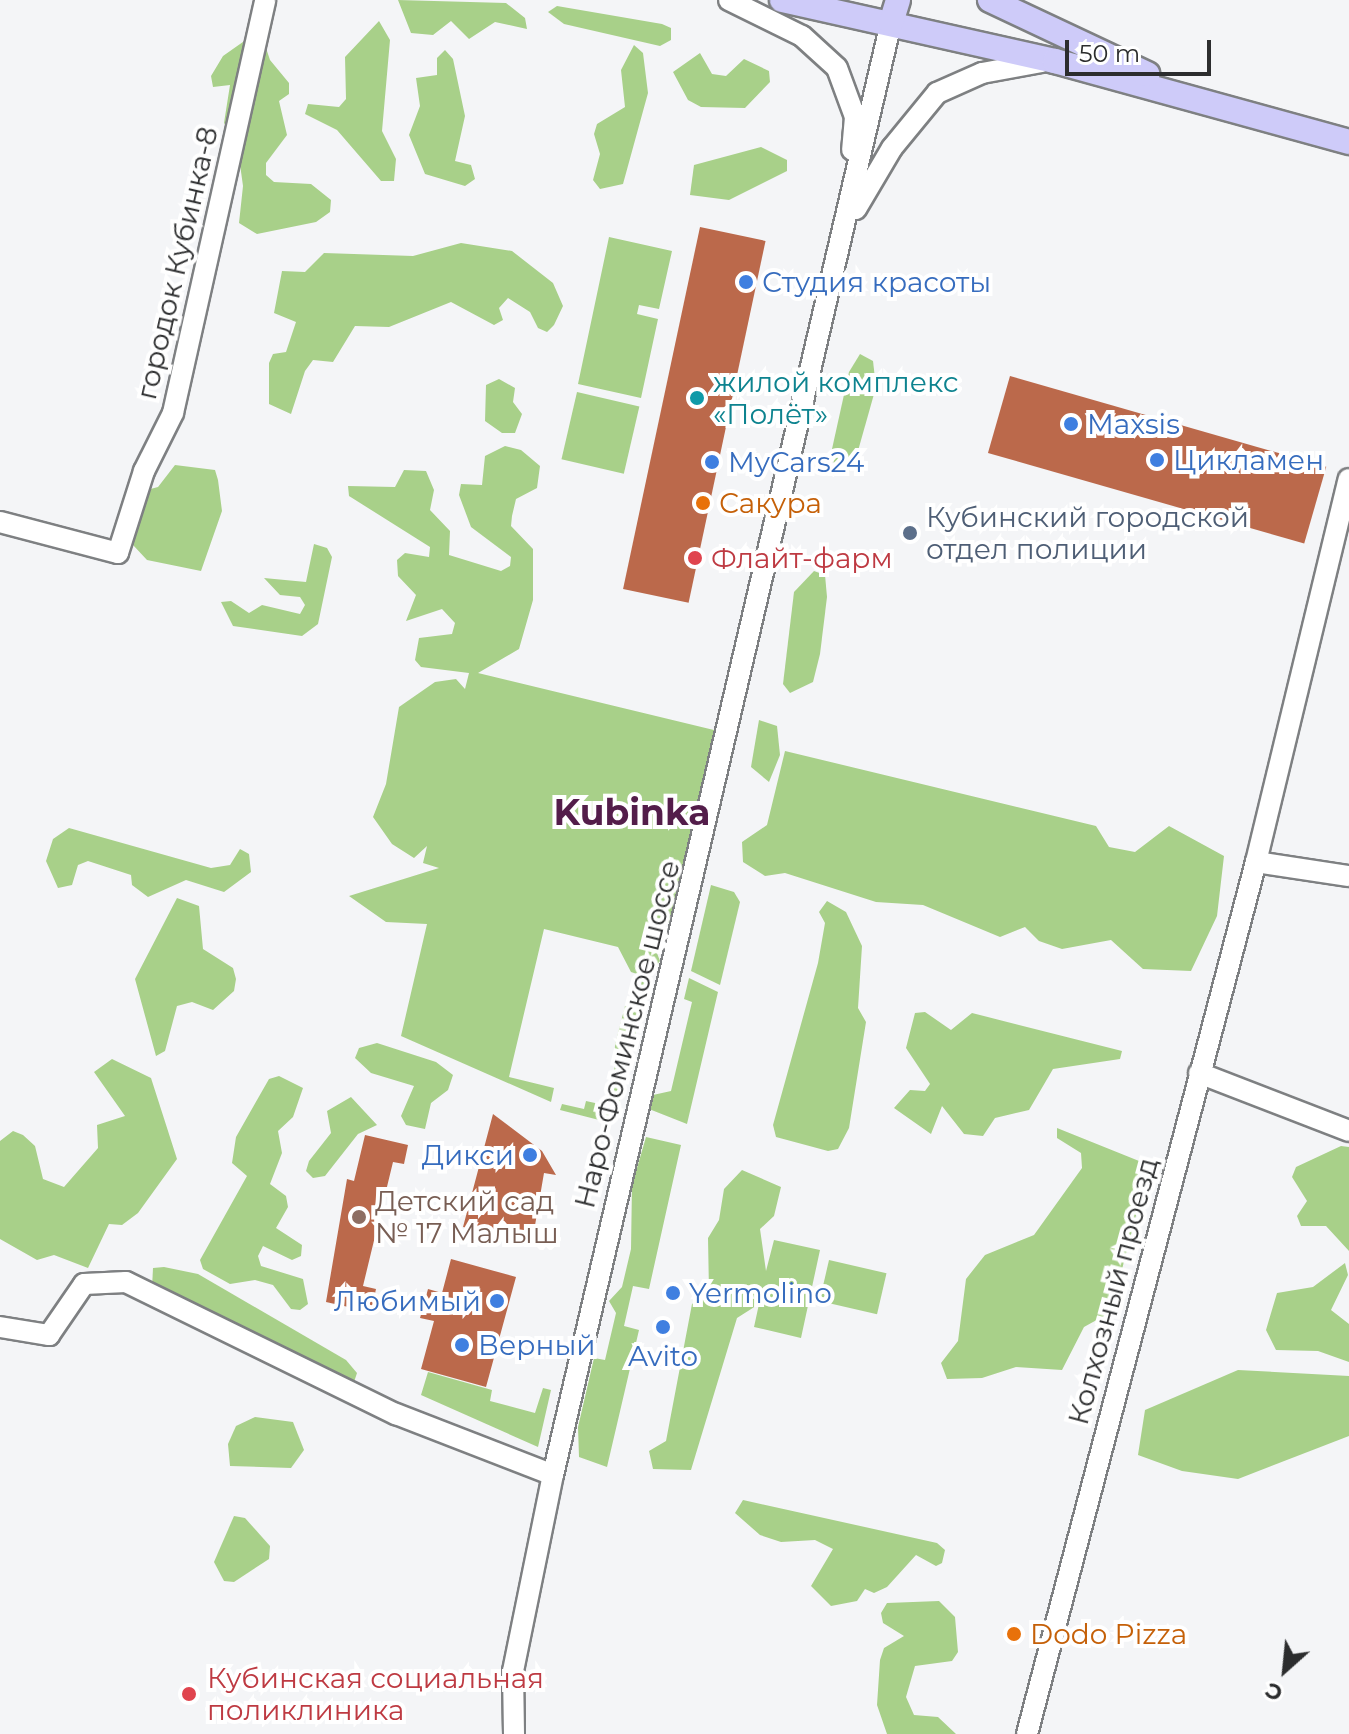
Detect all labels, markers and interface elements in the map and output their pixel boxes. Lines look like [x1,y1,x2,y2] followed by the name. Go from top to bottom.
[1069,24,1215,74] scale bar
[1079,39,1140,68] text: 50 m
[129,123,225,403] street label: городок Кубинка-8
[762,265,991,299] place label: Студия красоты
[737,273,755,291] marker: Студия красоты
[713,365,959,431] place label: жилой комплекс «Полёт»
[688,389,706,407] marker: жилой комплекс «Полёт»
[1087,407,1180,441] place label: Maxsis
[1062,415,1080,433] marker: Maxsis
[1173,443,1324,477] place label: Цикламен
[728,445,864,479] place label: MyCars24
[1148,451,1166,469] marker: Цикламен
[703,453,721,471] marker: MyCars24
[719,486,822,520] place label: Сакура
[694,494,712,512] marker: Сакура
[926,500,1249,566] place label: Кубинский городской отдел полиции
[901,524,919,542] marker: Кубинский городской отдел полиции
[711,541,893,575] place label: Флайт-фарм
[686,549,704,567] marker: Флайт-фарм
[554,791,710,835] district label: Kubinka
[567,857,687,1211] street label: Наро-Фоминское шоссе
[422,1138,514,1172] place label: Дикси
[521,1146,539,1164] marker: Дикси
[1061,1154,1165,1428] street label: Колхозный проезд
[375,1184,559,1250] place label: Детский сад № 17 Малыш
[350,1208,368,1226] marker: Детский сад № 17 Малыш
[689,1276,832,1310] place label: Yermolino
[334,1284,481,1318] place label: Любимый
[664,1284,682,1302] marker: Yermolino
[488,1292,506,1310] marker: Любимый
[654,1318,672,1336] marker: Avito
[478,1328,596,1362] place label: Верный
[453,1336,471,1354] marker: Верный
[628,1339,698,1373] place label: Avito
[1030,1617,1187,1651] place label: Dodo Pizza
[1005,1625,1023,1643] marker: Dodo Pizza
[1245,1630,1325,1710] north arrow
[207,1661,544,1727] place label: Кубинская социальная поликлиника
[1261,1676,1287,1707] text: С
[178,1683,200,1705] marker: Кубинская социальная поликлиника

